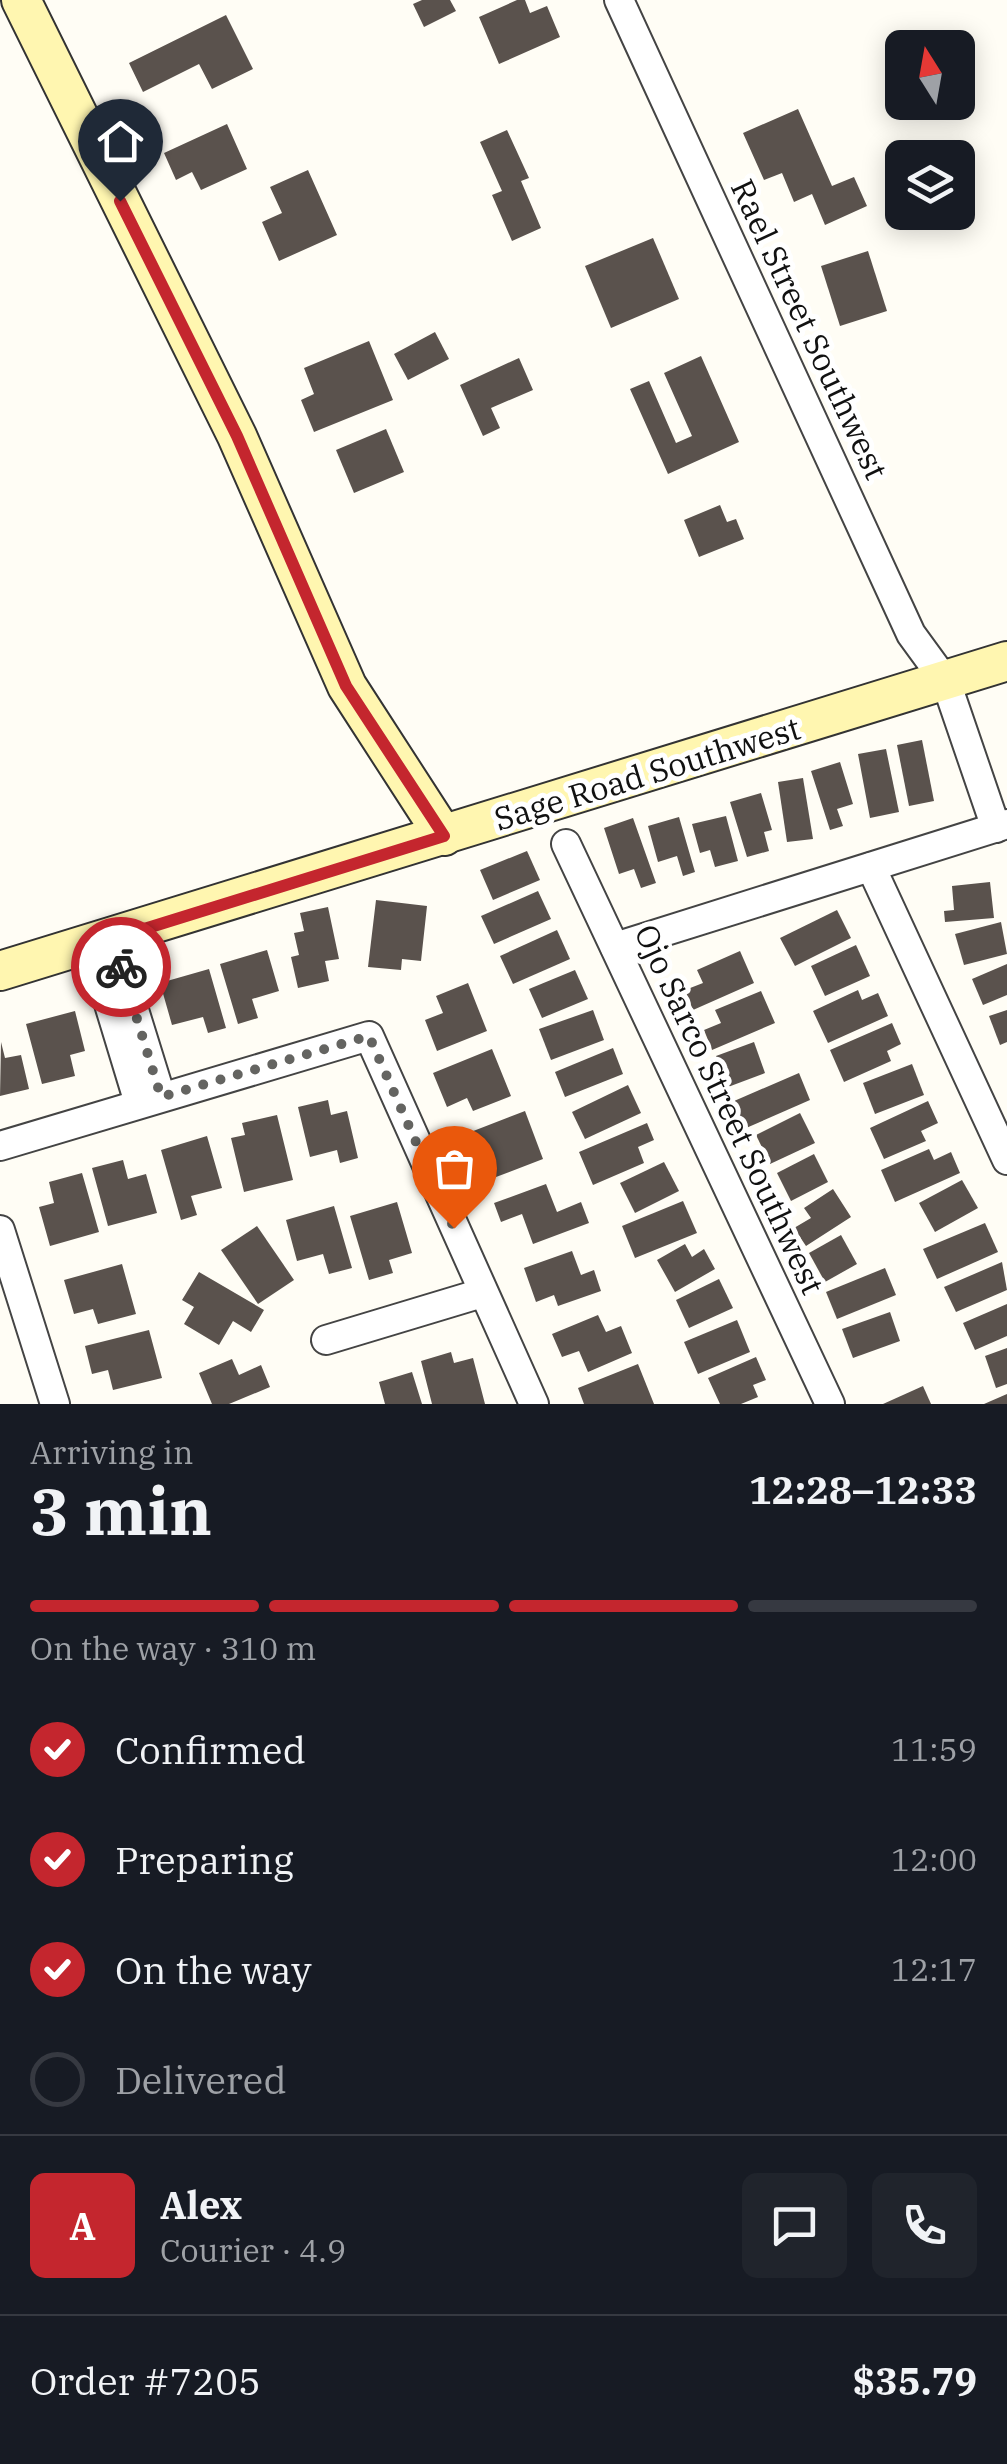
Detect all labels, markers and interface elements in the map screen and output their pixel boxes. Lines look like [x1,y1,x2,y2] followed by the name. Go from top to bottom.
[885,30,975,120] north arrow
[885,30,975,230] map controls
[78,99,163,202] pin
[93,114,148,169] icon: home
[885,140,975,230] button: layers
[722,172,898,486] street label: Rael Street Southwest
[489,706,805,840] street label: Sage Road Southwest
[71,917,171,1017] courier
[626,917,834,1301] street label: Ojo Sarco Street Southwest
[94,940,149,995] icon: bike
[412,1126,497,1229] pin
[427,1141,482,1196] icon: bag
[30,1431,193,1473] text: Arriving in
[749,1465,977,1514] text: 12:28–12:33
[30,1468,212,1553] text: 3 min
[30,1627,316,1669] text: On the way · 310 m
[30,1722,85,1777] icon: check
[115,1725,306,1774] text: Confirmed
[891,1728,977,1770] text: 11:59
[30,1832,85,1887] icon: check
[115,1835,294,1884] text: Preparing
[891,1838,977,1880] text: 12:00
[30,1942,85,1997] icon: check
[115,1945,312,1994] text: On the way
[891,1948,977,1990] text: 12:17
[115,2055,287,2104] text: Delivered
[742,2173,847,2278] button: chat
[872,2173,977,2278] button: phone
[160,2180,242,2229] text: Alex
[69,2201,96,2250] text: A
[160,2229,346,2271] text: Courier · 4.9
[30,2356,261,2405] text: Order #7205
[852,2356,977,2405] text: $35.79

